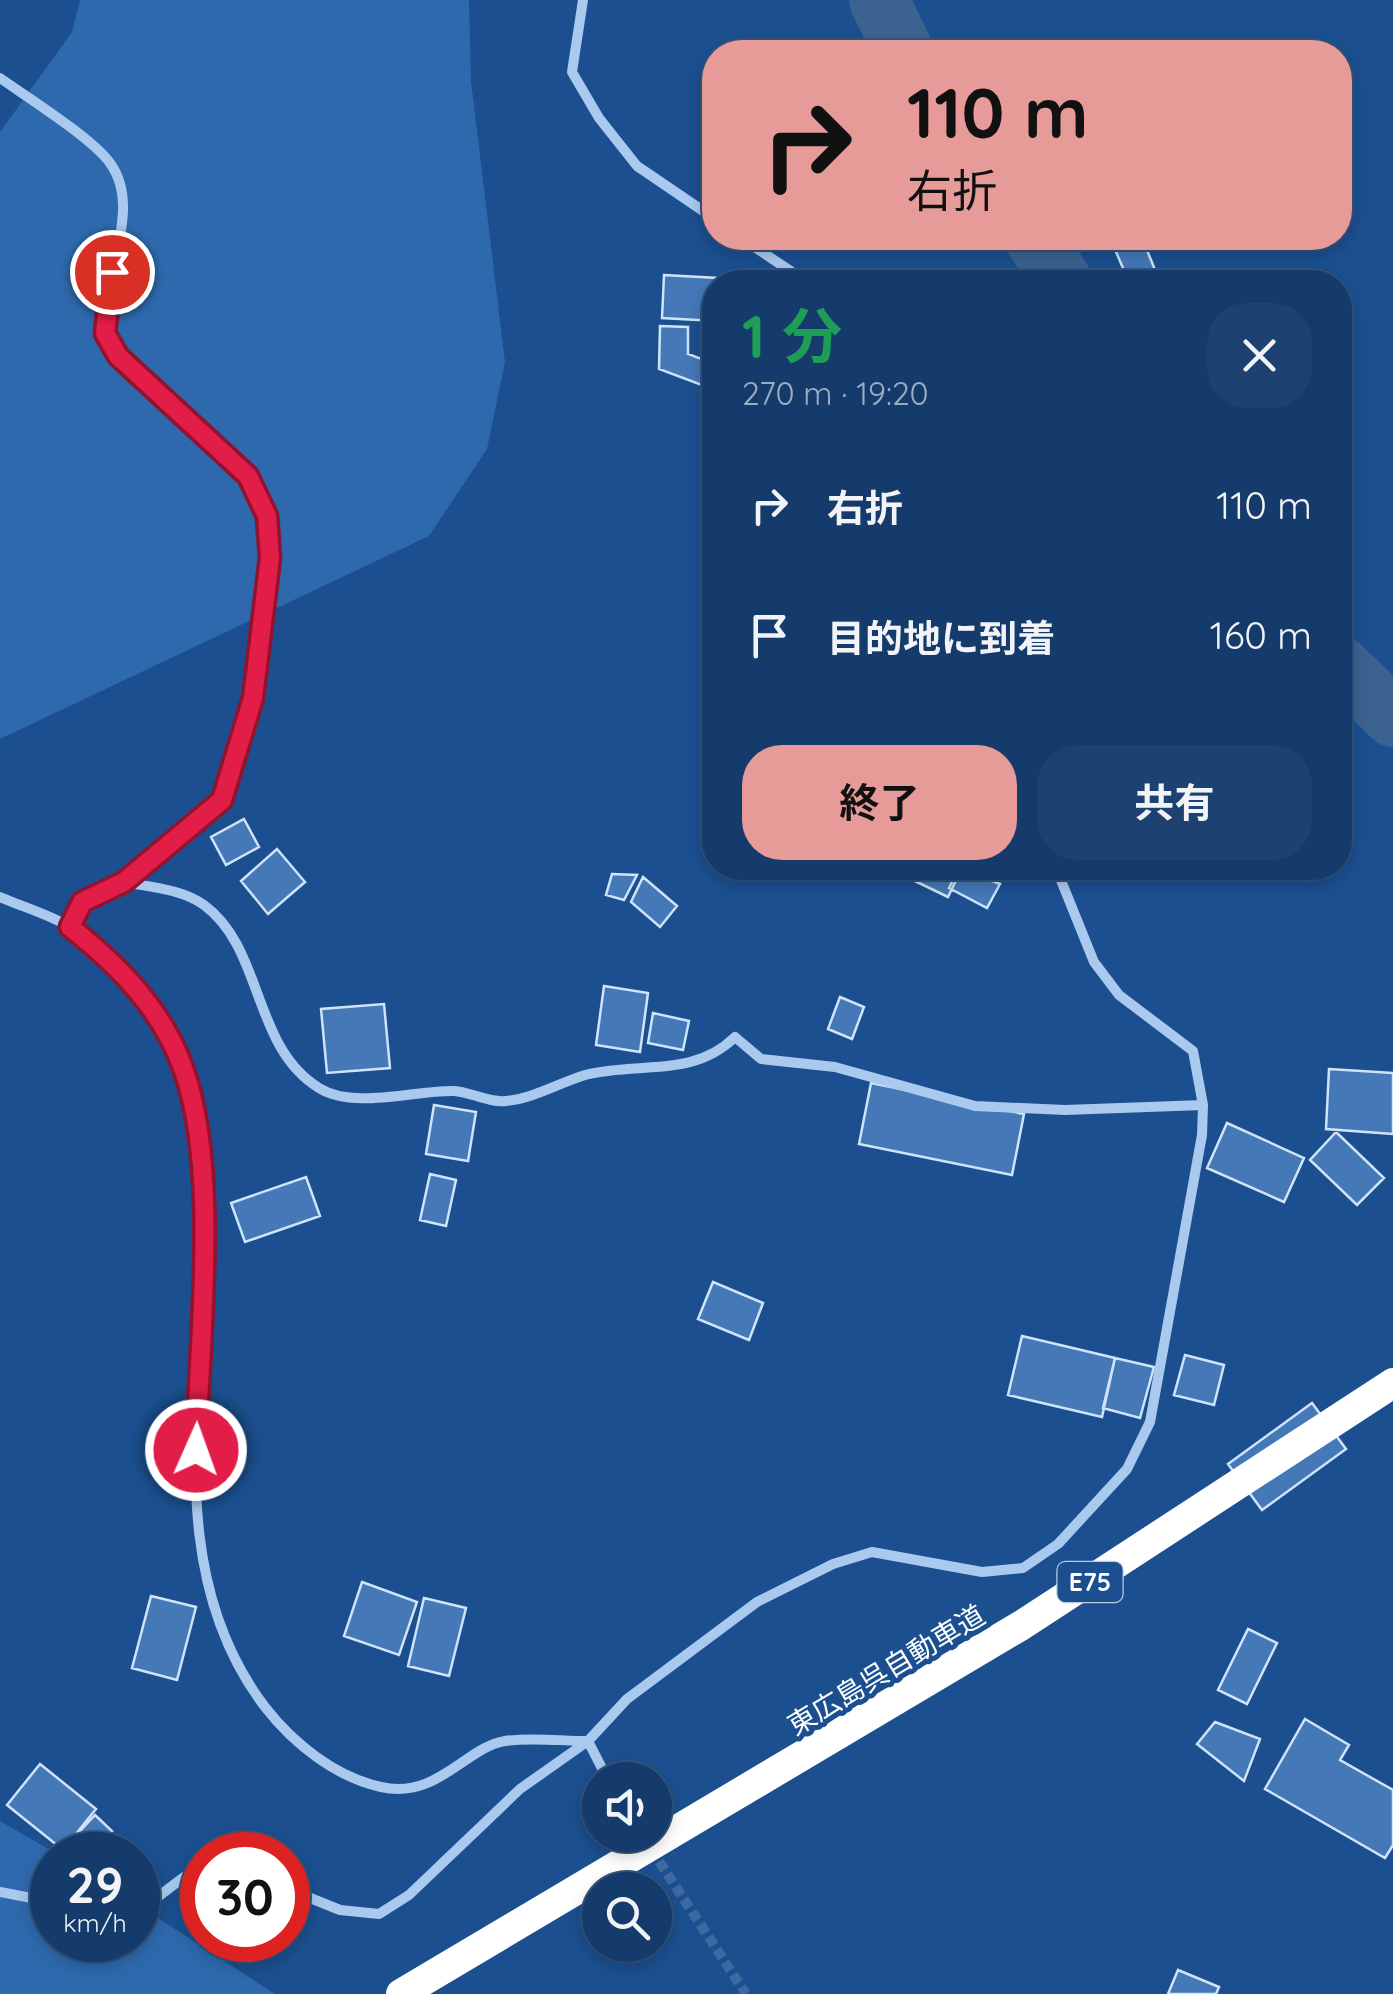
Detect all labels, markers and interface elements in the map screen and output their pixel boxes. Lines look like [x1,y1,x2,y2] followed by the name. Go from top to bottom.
[907,68,1089,156] text: 110 m
[742,80,872,210] icon: right
[907,162,997,218] text: 右折
[70,230,155,315] pin
[85,245,140,300] icon: arrive
[742,298,842,373] text: 1 分
[1207,303,1312,408] button: close
[742,373,929,413] text: 270 m · 19:20
[742,478,797,533] icon: right
[1216,481,1312,529] text: 110 m
[827,484,903,532] text: 右折
[742,608,797,663] icon: arrive
[1210,611,1312,659] text: 160 m
[827,614,1055,662] text: 目的地に到着
[742,745,1017,860] button: 終了
[1037,745,1312,860] button: 共有
[144,1398,248,1502] position arrow
[1058,1562,1122,1602] road number: E75
[781,1597,991,1742] street label: 東広島呉自動車道
[582,1762,672,1962] map controls
[582,1762,672,1852] button: sound
[180,1832,310,1962] speed limit sign: 30
[67,1853,123,1916] text: 29
[582,1872,672,1962] button: search
[63,1907,127,1938] text: km/h

